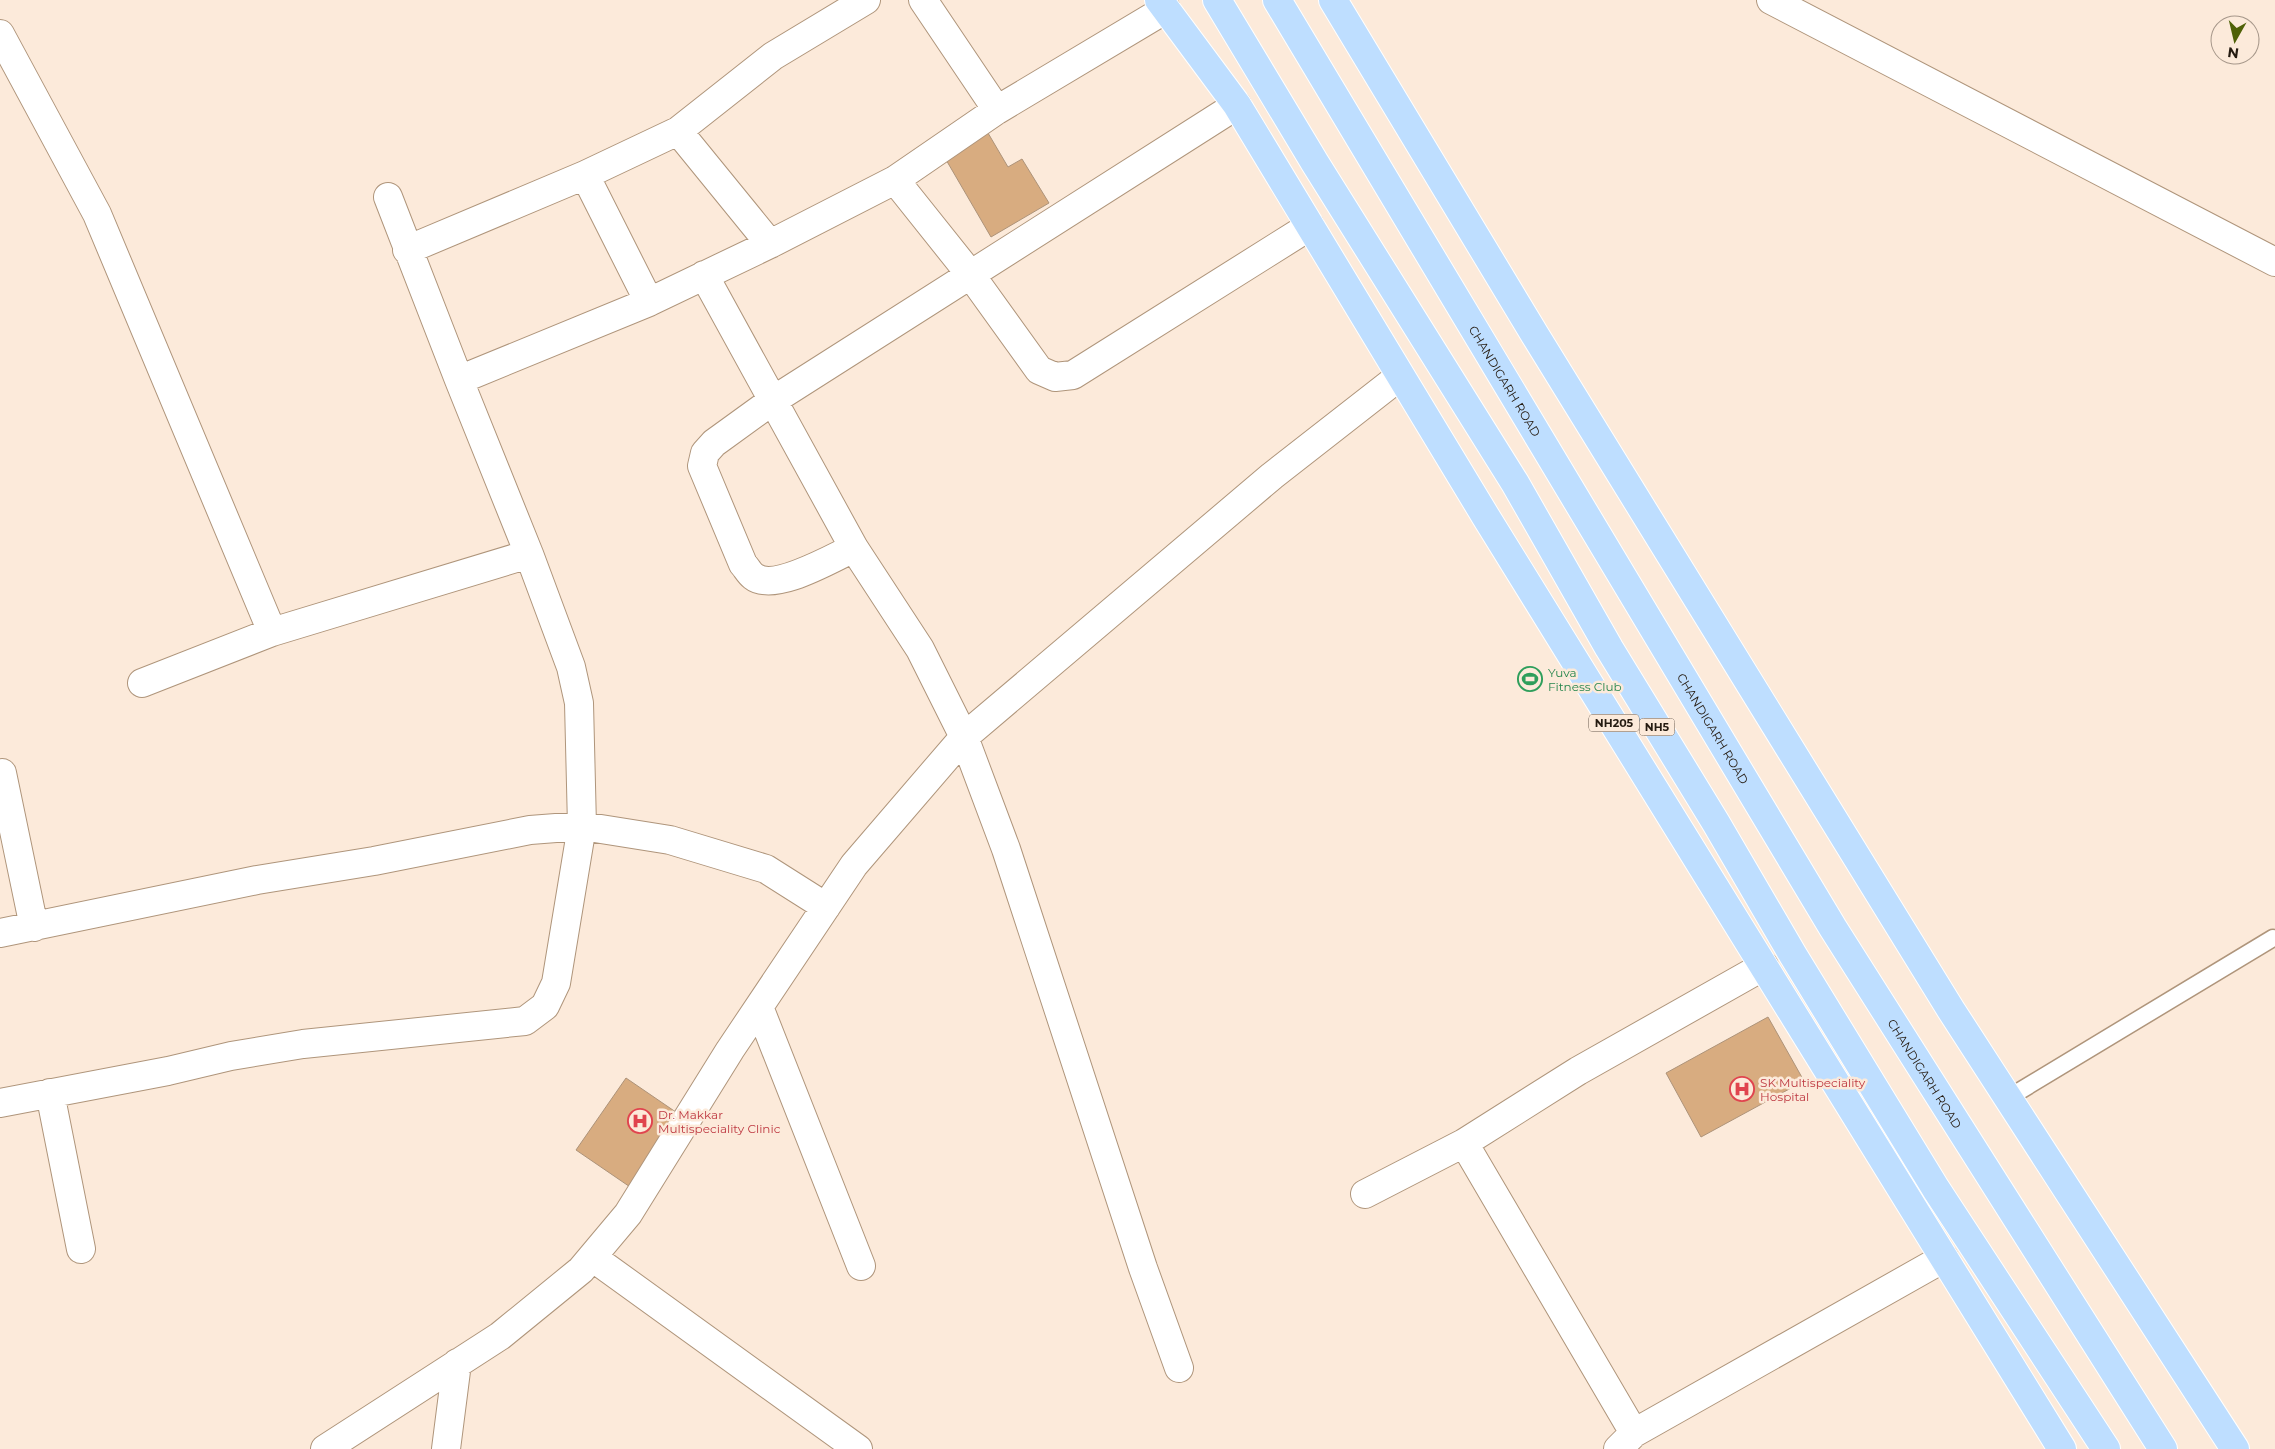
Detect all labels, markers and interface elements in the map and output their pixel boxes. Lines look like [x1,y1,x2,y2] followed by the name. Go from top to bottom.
[2210,15,2260,65] north arrow
[2226,43,2240,63] text: N
[1466,323,1544,439] street label: CHANDIGARH ROAD
[1548,665,1622,694] place label: Yuva Fitness Club
[1517,666,1543,692] sports icon: Yuva Fitness Club
[1674,670,1752,787] street label: CHANDIGARH ROAD
[1589,714,1639,731] road number: NH205
[1640,719,1674,736] road number: NH5
[1885,1016,1965,1131] street label: CHANDIGARH ROAD
[1760,1075,1866,1104] place label: SK Multispeciality Hospital
[1729,1076,1755,1102] hospital icon: SK Multispeciality Hospital
[658,1107,781,1136] place label: Dr. Makkar Multispeciality Clinic
[627,1108,653,1134] hospital icon: Dr. Makkar Multispeciality Clinic

